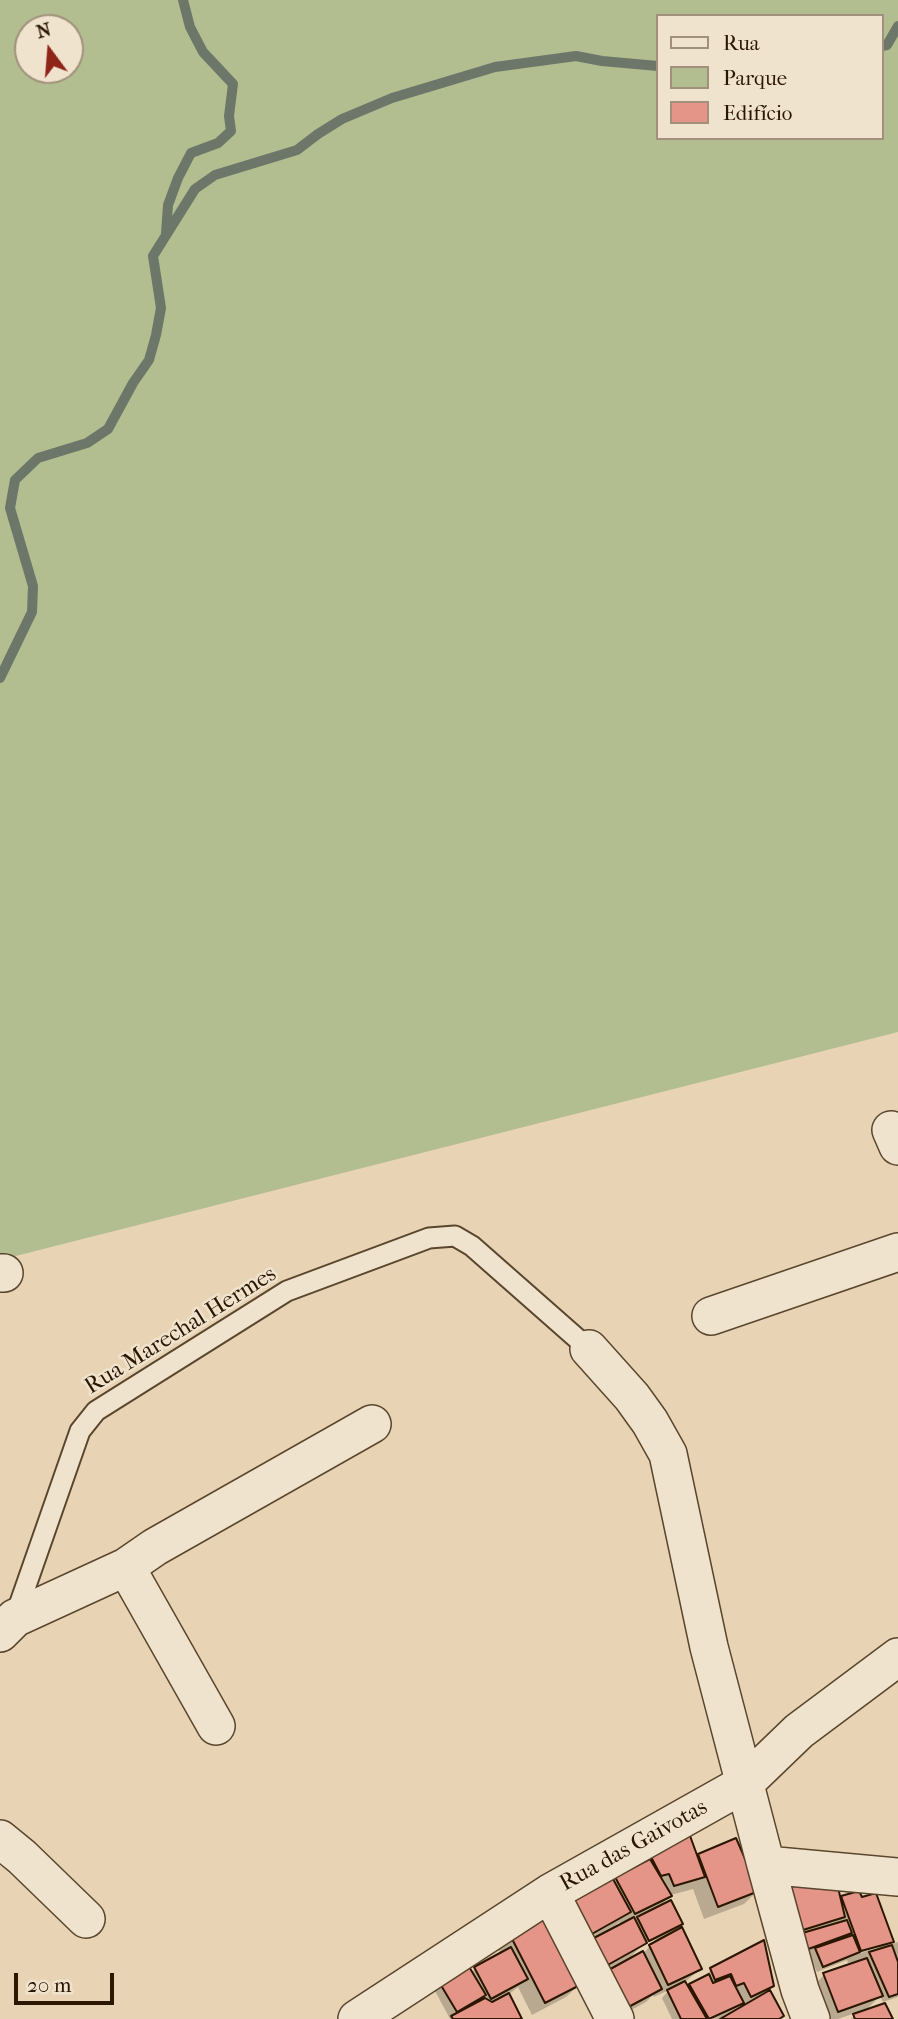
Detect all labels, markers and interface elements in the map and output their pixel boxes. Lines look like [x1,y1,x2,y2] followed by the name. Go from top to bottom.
[14,14,84,84] north arrow
[656,14,884,140] legend
[34,18,54,43] text: N
[723,31,760,55] text: Rua
[723,66,787,90] text: Parque
[723,101,792,125] text: Edifício
[80,1261,282,1401] street label: Rua Marechal Hermes
[555,1794,713,1898] street label: Rua das Gaivotas
[18,1960,117,2004] scale bar
[27,1973,71,1997] text: 20 m

